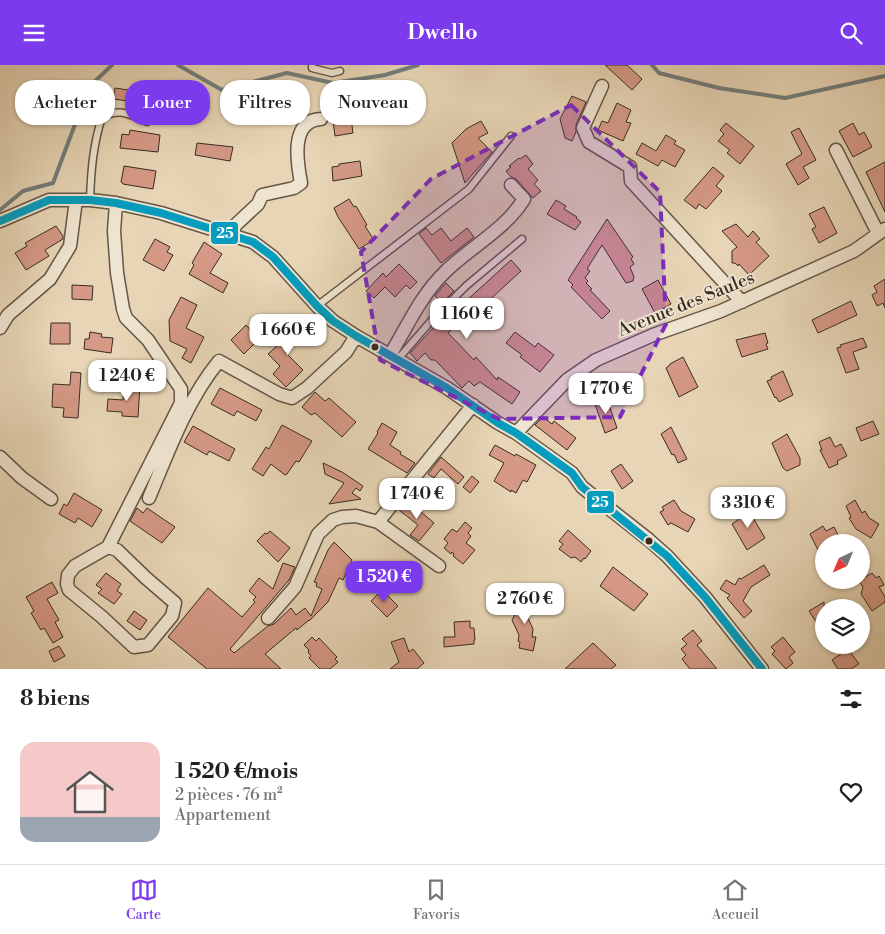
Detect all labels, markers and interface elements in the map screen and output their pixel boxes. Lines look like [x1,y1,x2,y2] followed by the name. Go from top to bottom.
[20,19,48,47] icon: menu
[407,19,478,46] text: Dwello
[837,19,865,47] icon: search
[15,80,115,125] chip: Acheter
[125,80,210,125] chip: Louer
[220,80,310,125] chip: Filtres
[320,80,426,125] chip: Nouveau
[210,221,239,245] line badge: 25
[216,225,234,243] text: 25
[613,266,758,342] street label: Avenue des Saules
[421,297,513,340] pin: 1 160 €
[441,304,493,324] text: 1 160 €
[242,313,334,356] pin: 1 660 €
[260,320,316,340] text: 1 660 €
[370,342,380,352] unlabelled marker
[81,359,173,402] pin: 1 240 €
[99,366,155,386] text: 1 240 €
[560,373,652,415] pin: 1 770 €
[579,379,633,399] text: 1 770 €
[371,477,463,520] pin: 1 740 €
[390,484,444,504] text: 1 740 €
[702,487,794,529] pin: 3 310 €
[586,490,615,514] line badge: 25
[721,493,775,513] text: 3 310 €
[591,494,609,512] text: 25
[815,534,870,589] north arrow
[815,534,870,654] map controls
[644,536,654,546] unlabelled marker
[338,561,430,603] pin: 1 520 €
[357,567,411,587] text: 1 520 €
[479,583,571,625] pin: 2 760 €
[497,589,553,609] text: 2 760 €
[815,599,870,654] button: layers
[837,685,865,713] icon: filters
[20,686,90,712] text: 8 biens
[175,759,298,785] text: 1 520 €/mois
[60,762,120,822] icon: home
[837,778,865,806] icon: heart
[175,785,283,805] text: 2 pièces · 76 m²
[175,805,271,825] text: Appartement
[126,876,161,924] tab: Carte
[413,876,460,924] tab: Favoris
[712,876,759,924] tab: Accueil

